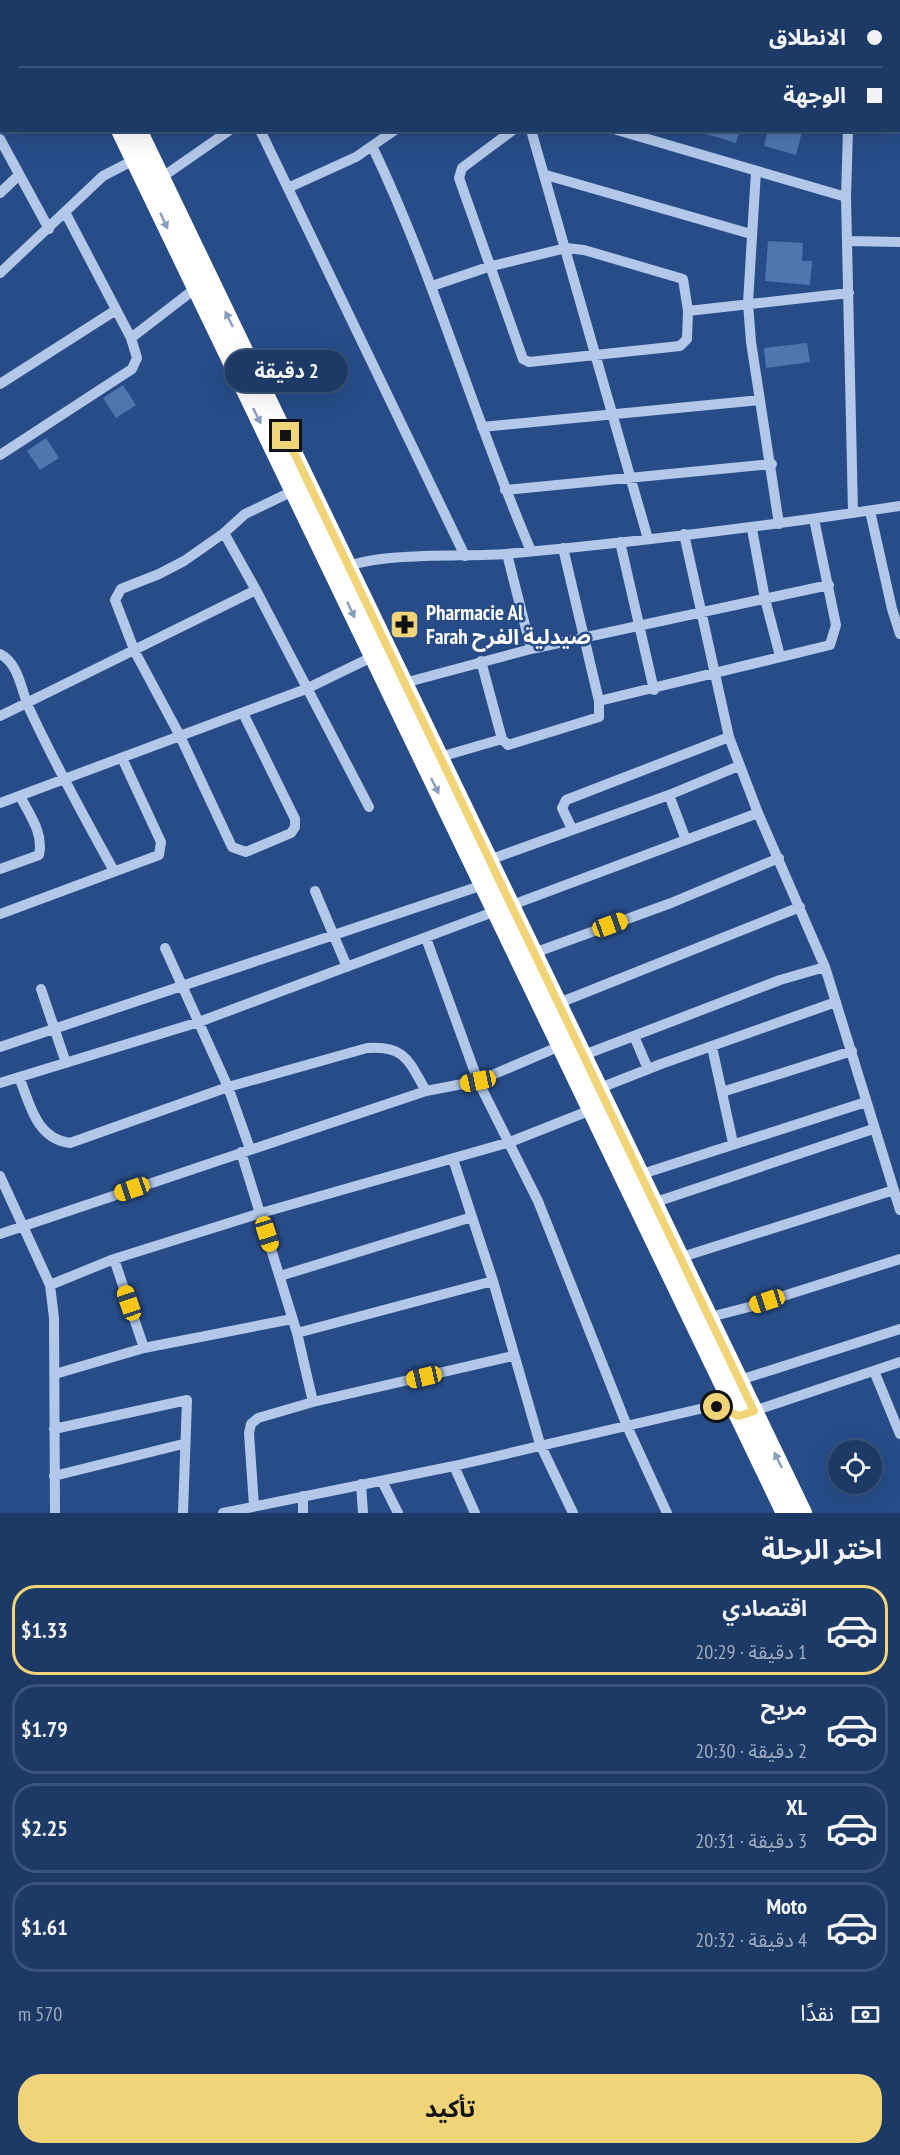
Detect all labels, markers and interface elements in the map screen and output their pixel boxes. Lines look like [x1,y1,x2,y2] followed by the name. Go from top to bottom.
[769,23,846,51] text: الانطلاق
[783,81,846,109] text: الوجهة
[159,212,168,229] one-way arrow
[225,311,234,328] one-way arrow
[224,349,348,391] callout: 2 دقيقة
[255,358,318,384] text: 2 دقيقة
[253,407,262,424] one-way arrow
[272,422,299,449] route end
[426,599,591,652] place label: Pharmacie Al Farah صيدلية الفرح
[347,602,356,619] one-way arrow
[389,608,421,640] pharmacy icon: Pharmacie Al Farah صيدلية الفرح
[431,778,440,795] one-way arrow
[590,910,630,940] car
[459,1068,497,1094] car
[112,1175,152,1203] car
[253,1214,281,1254] car
[115,1283,143,1323] car
[747,1287,787,1315] car
[404,1364,444,1390] car
[703,1393,730,1420] route start
[828,1440,882,1494] map controls
[828,1440,882,1494] button: locate
[773,1452,782,1469] one-way arrow
[761,1532,882,1566] text: اختر الرحلة
[722,1594,807,1622] text: اقتصادي
[825,1603,879,1657] icon: car
[21,1616,68,1644] text: $1.33
[695,1639,807,1665] text: 1 دقيقة · 20:29
[761,1693,807,1721] text: مريح
[825,1702,879,1756] icon: car
[21,1715,68,1743] text: $1.79
[695,1738,807,1764] text: 2 دقيقة · 20:30
[786,1793,807,1821] text: XL
[825,1801,879,1855] icon: car
[21,1814,68,1842] text: $2.25
[695,1828,807,1854] text: 3 دقيقة · 20:31
[766,1892,807,1920] text: Moto
[825,1900,879,1954] icon: car
[21,1913,68,1941] text: $1.61
[695,1927,807,1953] text: 4 دقيقة · 20:32
[849,1998,882,2031] icon: cash
[800,1999,834,2027] text: نقدًا
[18,2001,62,2027] text: 570 m
[18,2074,882,2143] button: تأكيد

